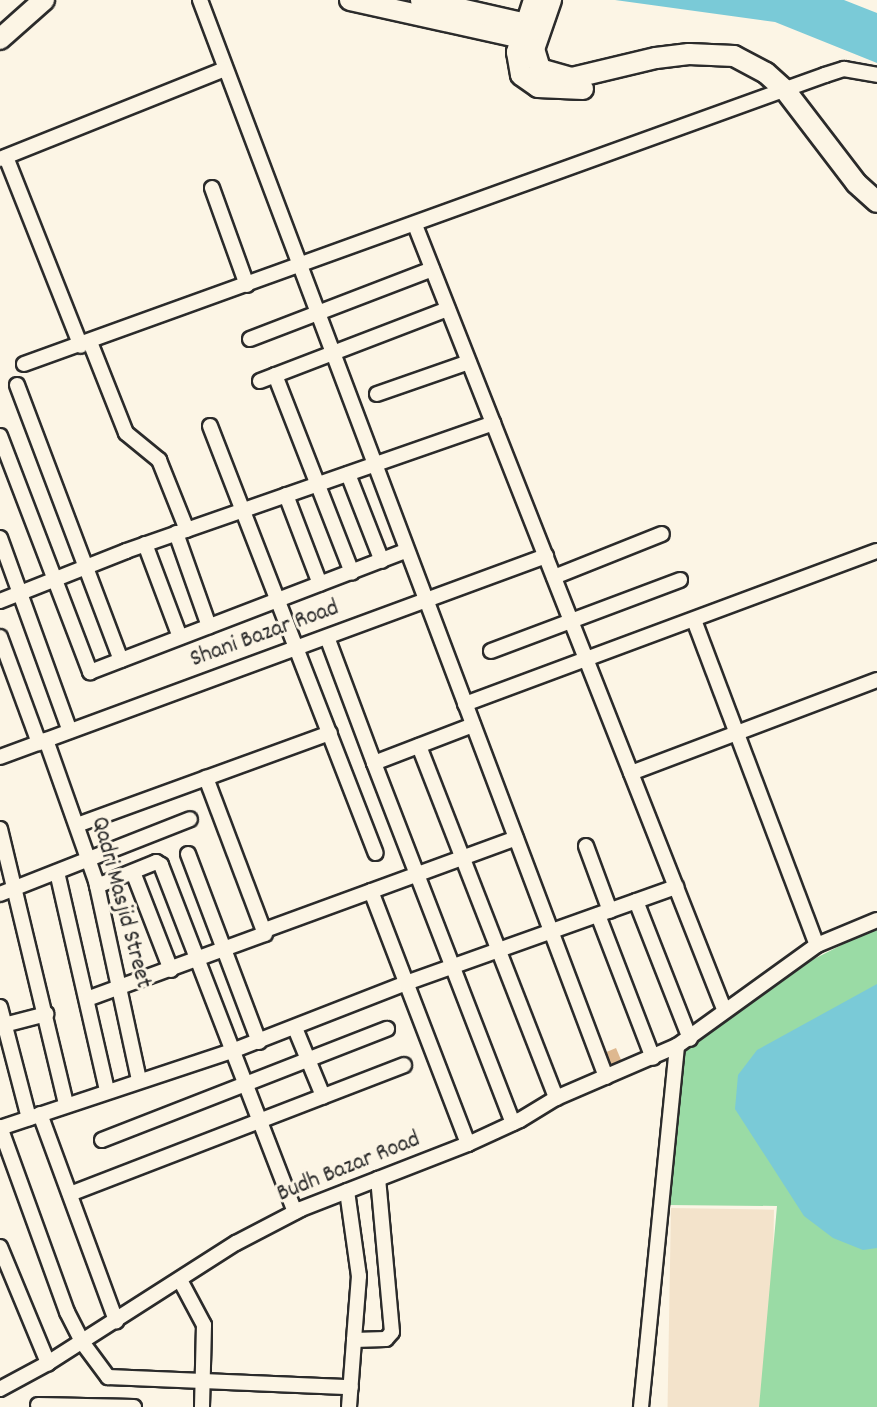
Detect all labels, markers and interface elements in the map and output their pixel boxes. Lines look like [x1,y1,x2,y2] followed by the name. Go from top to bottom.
[187,595,343,675] street label: Shani Bazar Road
[83,814,157,992] street label: Qadri Masjid Street
[273,1126,425,1210] street label: Budh Bazar Road

